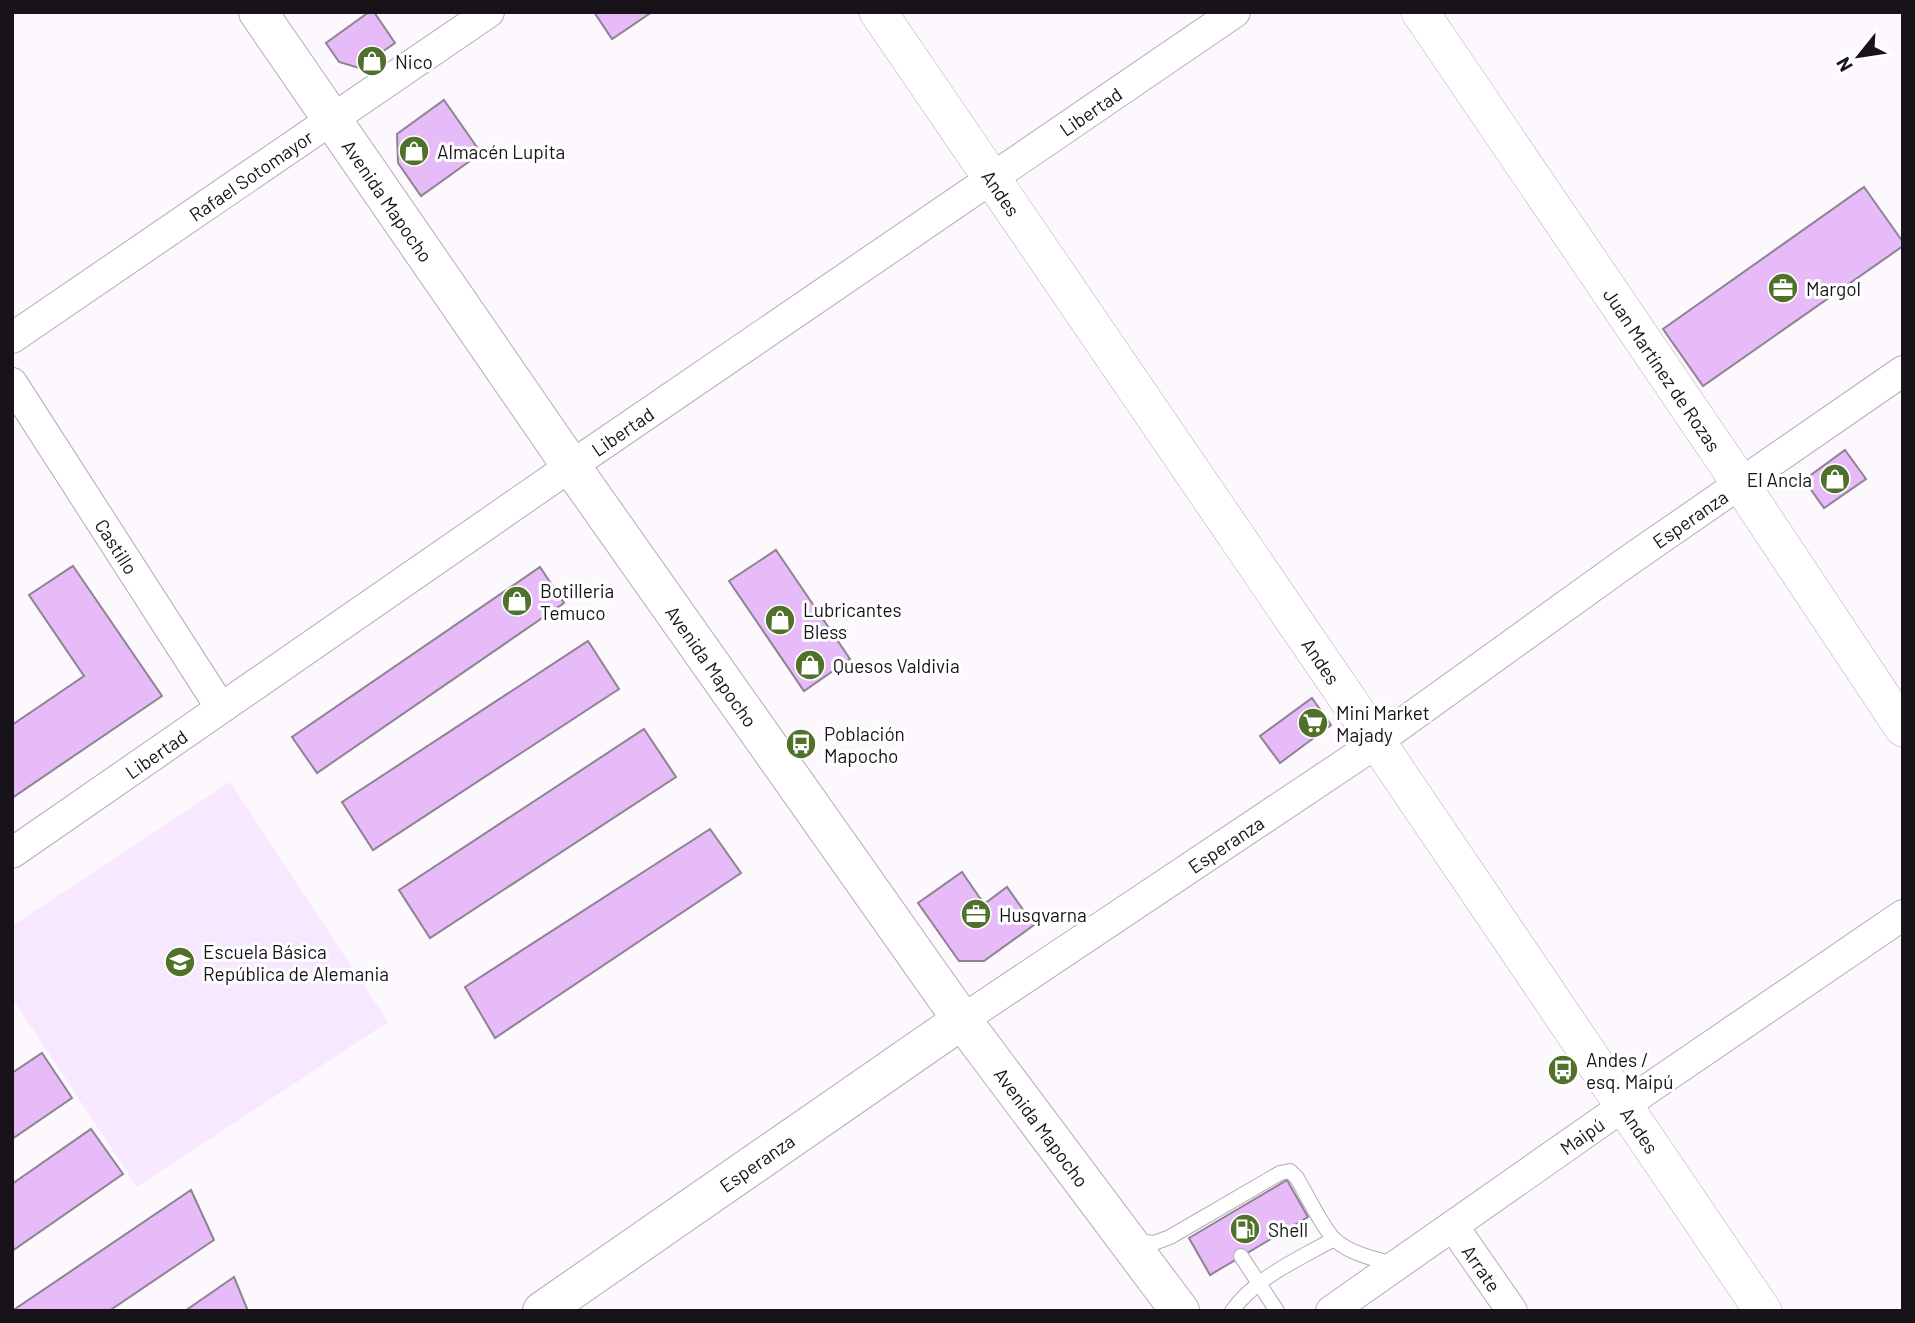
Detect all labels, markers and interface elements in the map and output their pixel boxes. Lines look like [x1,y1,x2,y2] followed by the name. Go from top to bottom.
[1824,21,1894,91] north arrow
[355,44,389,78] shop icon: Nico
[395,50,433,73] place label: Nico
[1831,54,1857,76] text: N
[1055,82,1126,140] street label: Libertad
[184,124,317,225] street label: Rafael Sotomayor
[397,134,431,168] shop icon: Almacén Lupita
[338,135,438,266] street label: Avenida Mapocho
[437,140,565,163] place label: Almacén Lupita
[978,165,1026,220] street label: Andes
[1766,271,1800,305] office icon: Margol
[1806,277,1861,300] place label: Margol
[1599,283,1726,455] street label: Juan Martínez de Rozas
[587,402,658,460] street label: Libertad
[1818,462,1852,496] shop icon: El Ancla
[1747,468,1812,491] place label: El Ancla
[1648,484,1732,552] street label: Esperanza
[91,514,143,578] street label: Castillo
[540,579,614,624] place label: Botilleria Temuco
[500,584,534,618] shop icon: Botilleria Temuco
[803,598,902,643] place label: Lubricantes Bless
[661,601,763,731] street label: Avenida Mapocho
[763,603,797,637] shop icon: Lubricantes Bless
[1298,633,1345,688] street label: Andes
[793,648,827,682] shop icon: Quesos Valdivia
[833,654,960,677] place label: Quesos Valdivia
[1336,701,1430,746] place label: Mini Market Majady
[1296,706,1330,740] supermarket icon: Mini Market Majady
[824,722,905,767] place label: Población Mapocho
[120,724,191,783] street label: Libertad
[784,727,818,761] bus stop icon: Población Mapocho
[1183,810,1268,877] street label: Esperanza
[959,897,993,931] office icon: Husqvarna
[999,903,1087,926] place label: Husqvarna
[203,940,389,985] place label: Escuela Básica República de Alemania
[163,945,197,979] school or university icon: Escuela Básica República de Alemania
[1586,1048,1674,1093] place label: Andes / esq. Maipú
[1546,1053,1580,1087] bus stop icon: Andes / esq. Maipú
[990,1063,1094,1191] street label: Avenida Mapocho
[1616,1102,1664,1158] street label: Andes
[1555,1112,1608,1159] street label: Maipú
[715,1128,799,1196] street label: Esperanza
[1228,1212,1262,1246] fuel station icon: Shell
[1268,1218,1308,1241] place label: Shell
[1458,1240,1506,1296] street label: Arrate

